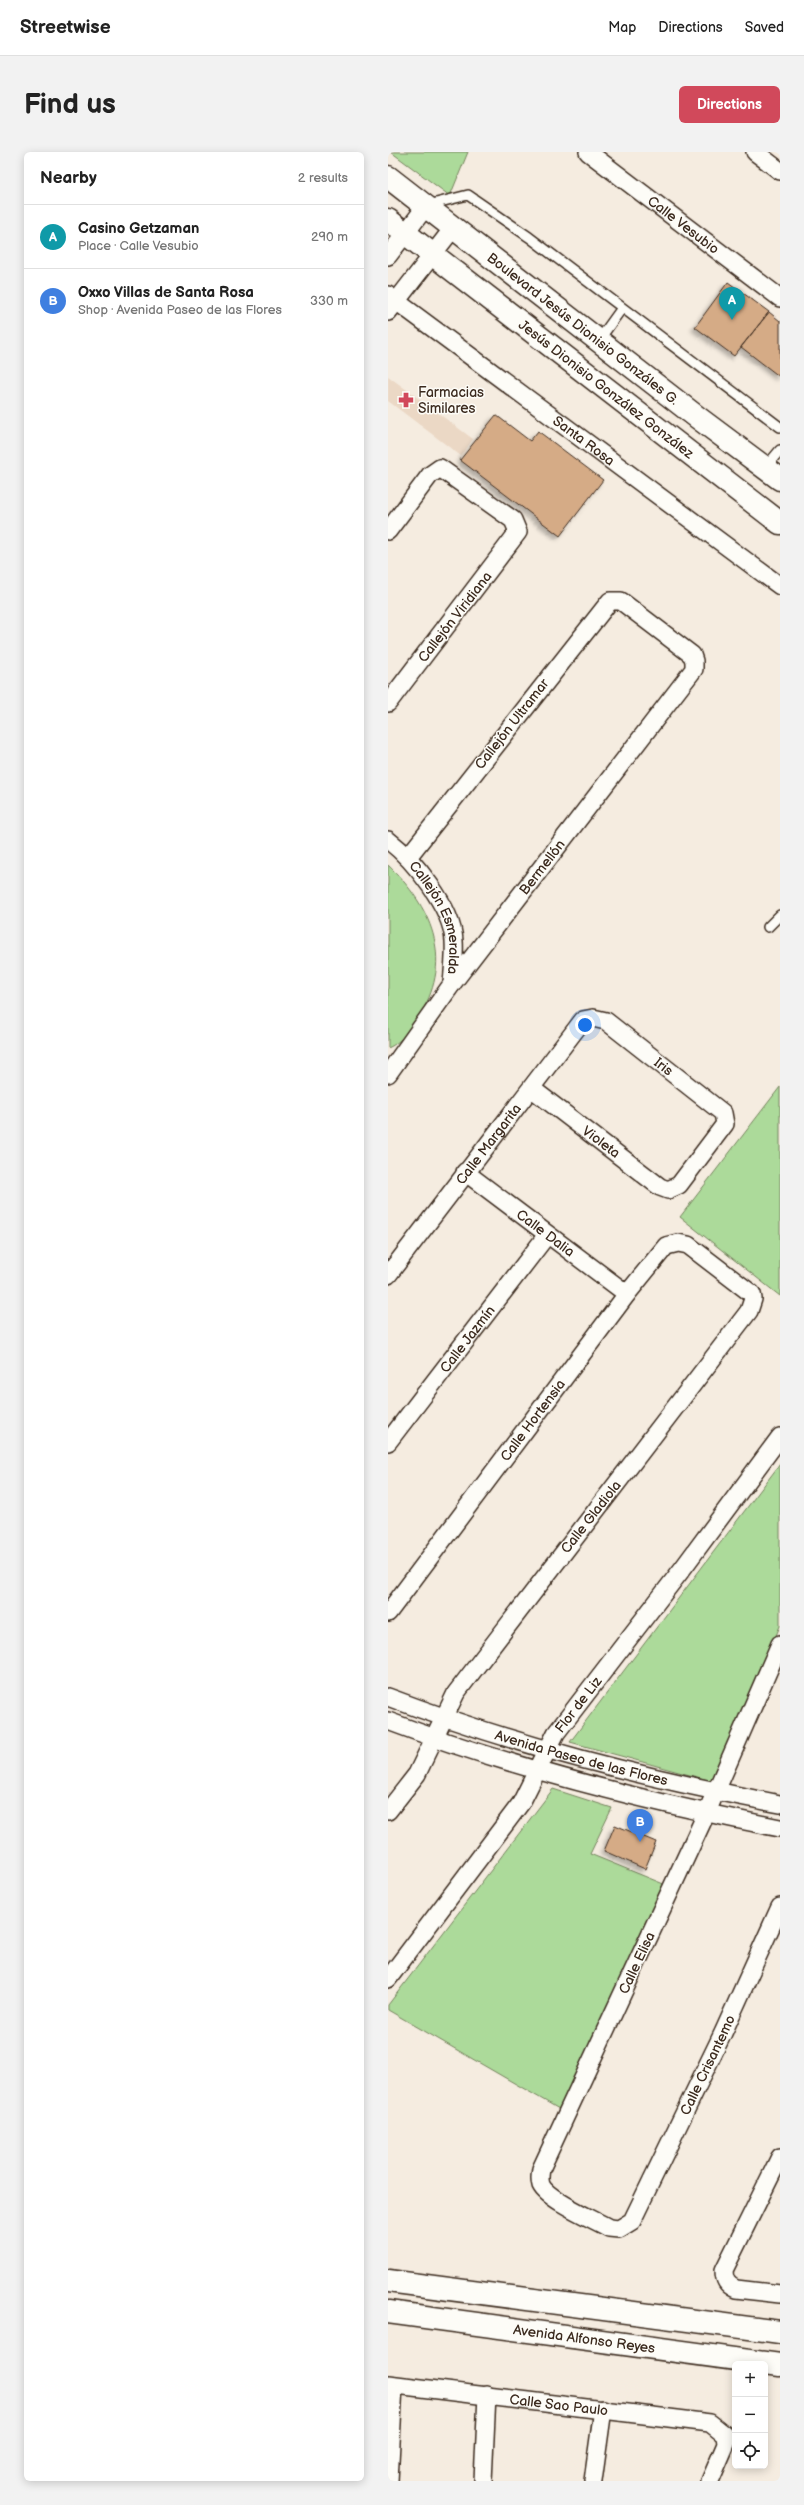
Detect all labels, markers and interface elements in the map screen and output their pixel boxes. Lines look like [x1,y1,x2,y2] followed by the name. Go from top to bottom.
[20,16,111,39] text: Streetwise
[608,19,636,36] text: Map
[658,19,723,36] text: Directions
[745,19,784,36] text: Saved
[679,86,780,123] button: Directions
[24,88,116,121] text: Find us
[40,168,97,188] text: Nearby
[298,170,348,186] text: 2 results
[644,192,723,257] street label: Calle Vesubio
[78,219,199,238] text: Casino Getzaman
[49,229,57,245] text: A
[311,229,348,245] text: 290 m
[78,238,199,254] text: Place · Calle Vesubio
[484,249,683,408] street label: Boulevard Jesús Dionisio Gonzáles G.
[78,283,254,302] text: Oxxo Villas de Santa Rosa
[719,287,745,320] pin: A
[48,293,58,309] text: B
[310,293,348,309] text: 330 m
[78,302,282,318] text: Shop · Avenida Paseo de las Flores
[515,316,698,462] street label: Jesús Dionisio González González
[418,384,484,417] place label: Farmacias Similares
[397,391,415,409] pharmacy icon: Farmacias Similares
[550,412,618,469] street label: Santa Rosa
[414,568,496,666] street label: Callejón Viridiana
[471,675,553,773] street label: Callejón Ultramar
[515,836,568,898] street label: Bermellón
[406,857,463,975] street label: Callejón Esmeralda
[575,1015,595,1035] your location
[651,1054,677,1079] street label: Iris
[452,1100,525,1188] street label: Calle Margarita
[579,1122,623,1162] street label: Violeta
[513,1205,578,1260] street label: Calle Dalia
[436,1302,498,1376] street label: Calle Jazmín
[496,1376,569,1464] street label: Calle Hortensia
[557,1477,625,1557] street label: Calle Gladiola
[551,1673,605,1736] street label: Flor de Liz
[493,1726,670,1789] street label: Avenida Paseo de las Flores
[627,1809,653,1842] pin: B
[615,1929,659,1997] street label: Calle Elisa
[676,2012,739,2118] street label: Calle Crisantemo
[512,2321,656,2357] street label: Avenida Alfonso Reyes
[732,2361,768,2469] map controls
[732,2361,768,2397] button: +
[509,2390,609,2419] street label: Calle Sao Paulo
[732,2397,768,2433] button: −
[732,2433,768,2469] button: locate

